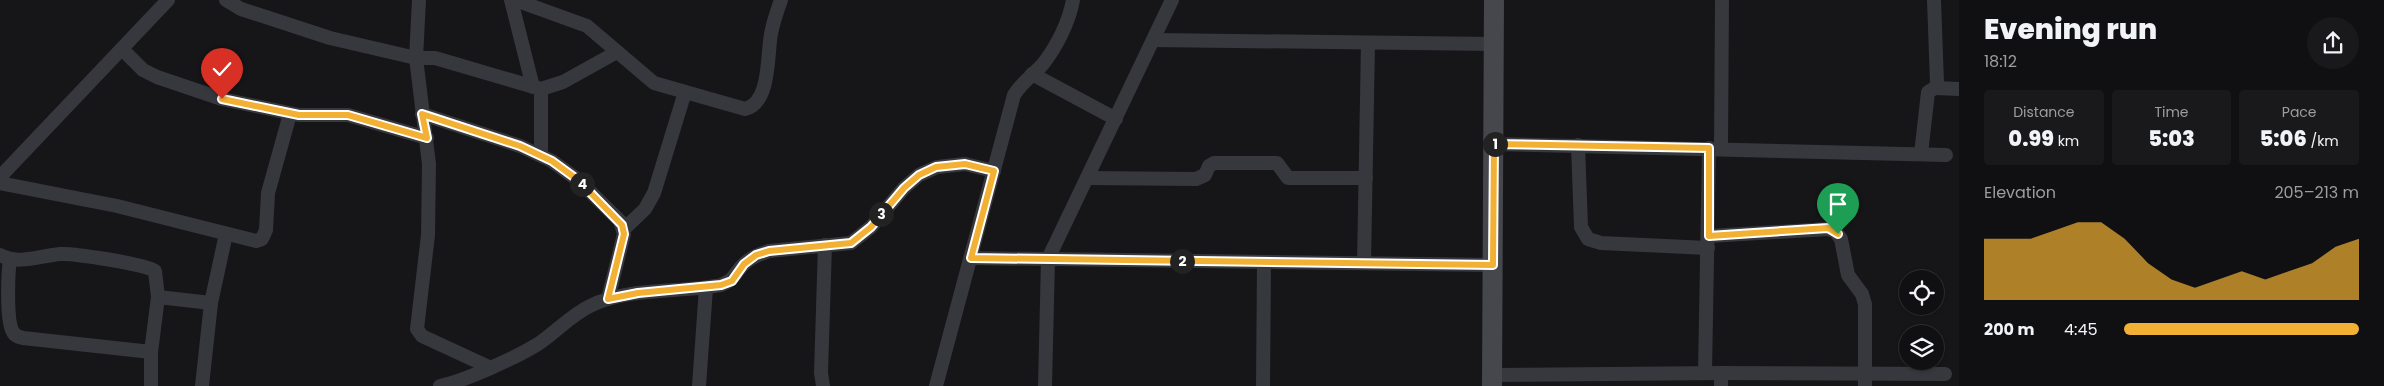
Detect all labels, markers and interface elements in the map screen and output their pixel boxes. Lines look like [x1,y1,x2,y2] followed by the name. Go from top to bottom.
[1984,10,2157,49] text: Evening run
[2307,17,2359,69] button: share
[201,48,243,99] pin
[1984,50,2017,73] text: 18:12
[208,55,236,83] icon: check
[2013,102,2075,122] text: Distance
[2154,102,2189,122] text: Time
[2282,102,2317,122] text: Pace
[2008,124,2054,153] text: 0.99
[2148,124,2195,153] text: 5:03
[2260,124,2307,153] text: 5:06
[2054,131,2079,151] text: km
[2307,131,2339,151] text: /km
[1482,132,1508,156] pin: 1
[1493,134,1498,154] text: 1
[570,172,594,196] pin: 4
[578,174,587,194] text: 4
[1984,181,2056,204] text: Elevation
[2274,181,2359,204] text: 205–213 m
[1817,183,1859,234] pin
[1824,190,1852,218] icon: arrive
[868,202,894,226] pin: 3
[877,204,886,224] text: 3
[1170,248,1194,274] pin: 2
[1179,251,1187,271] text: 2
[1899,270,1944,370] map controls
[1899,270,1944,315] button: locate
[1984,318,2034,341] text: 200 m
[2064,318,2098,341] text: 4:45
[1899,325,1944,370] button: layers

